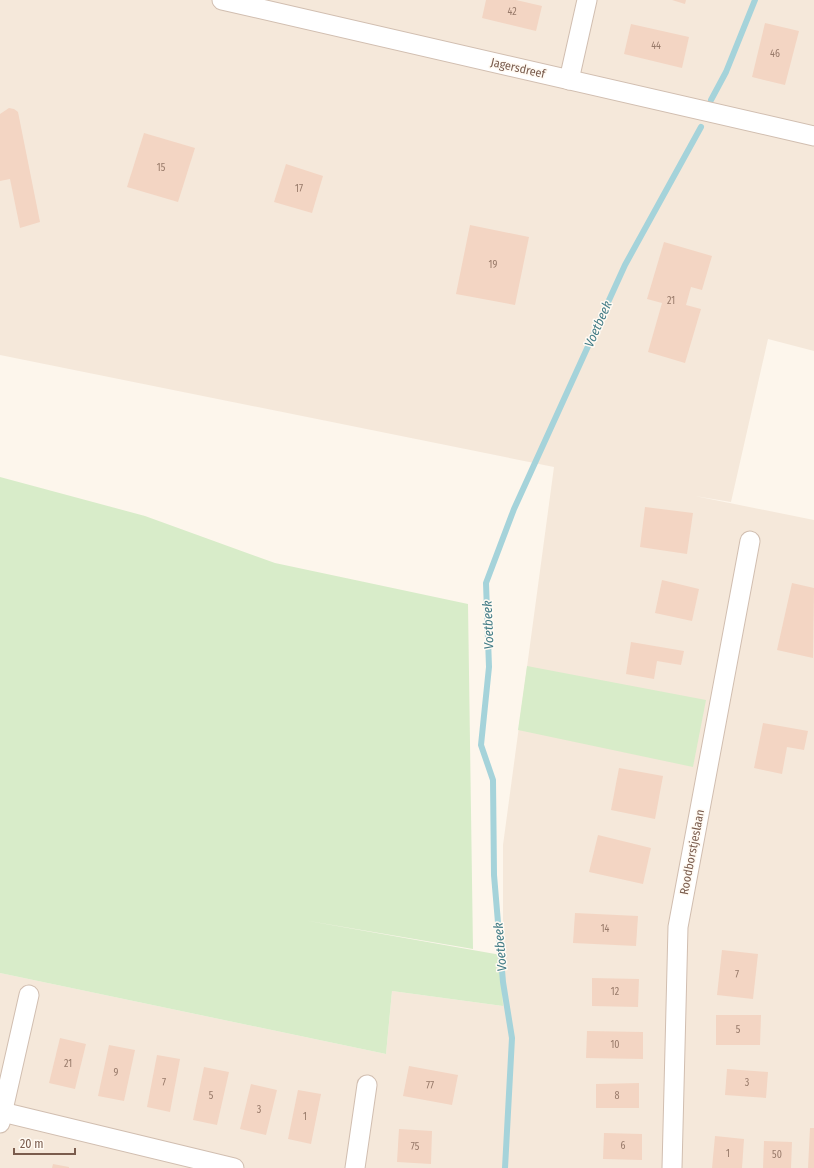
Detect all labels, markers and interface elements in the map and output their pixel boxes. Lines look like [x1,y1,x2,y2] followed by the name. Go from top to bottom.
[507,6,517,18] house number: 42
[651,40,661,52] house number: 44
[770,48,780,60] house number: 46
[489,55,548,81] street label: Jagersdreef
[157,162,166,174] house number: 15
[295,183,303,195] house number: 17
[489,259,498,271] house number: 19
[667,295,675,307] house number: 21
[581,298,615,349] water label: Voetbeek
[480,600,496,650] water label: Voetbeek
[677,808,707,896] street label: Roodborstjeslaan
[490,921,510,972] water label: Voetbeek
[601,923,610,935] house number: 14
[735,969,739,981] house number: 7
[611,986,620,998] house number: 12
[736,1024,741,1036] house number: 5
[610,1039,620,1051] house number: 10
[64,1058,72,1070] house number: 21
[114,1067,119,1079] house number: 9
[162,1077,166,1089] house number: 7
[745,1077,750,1089] house number: 3
[426,1080,434,1092] house number: 77
[209,1090,214,1102] house number: 5
[615,1090,620,1102] house number: 8
[257,1104,262,1116] house number: 3
[303,1111,307,1123] house number: 1
[14,1130,75,1156] scale bar
[20,1137,44,1151] text: 20 m
[621,1140,626,1152] house number: 6
[411,1141,420,1153] house number: 75
[726,1148,730,1160] house number: 1
[772,1149,782,1161] house number: 50

